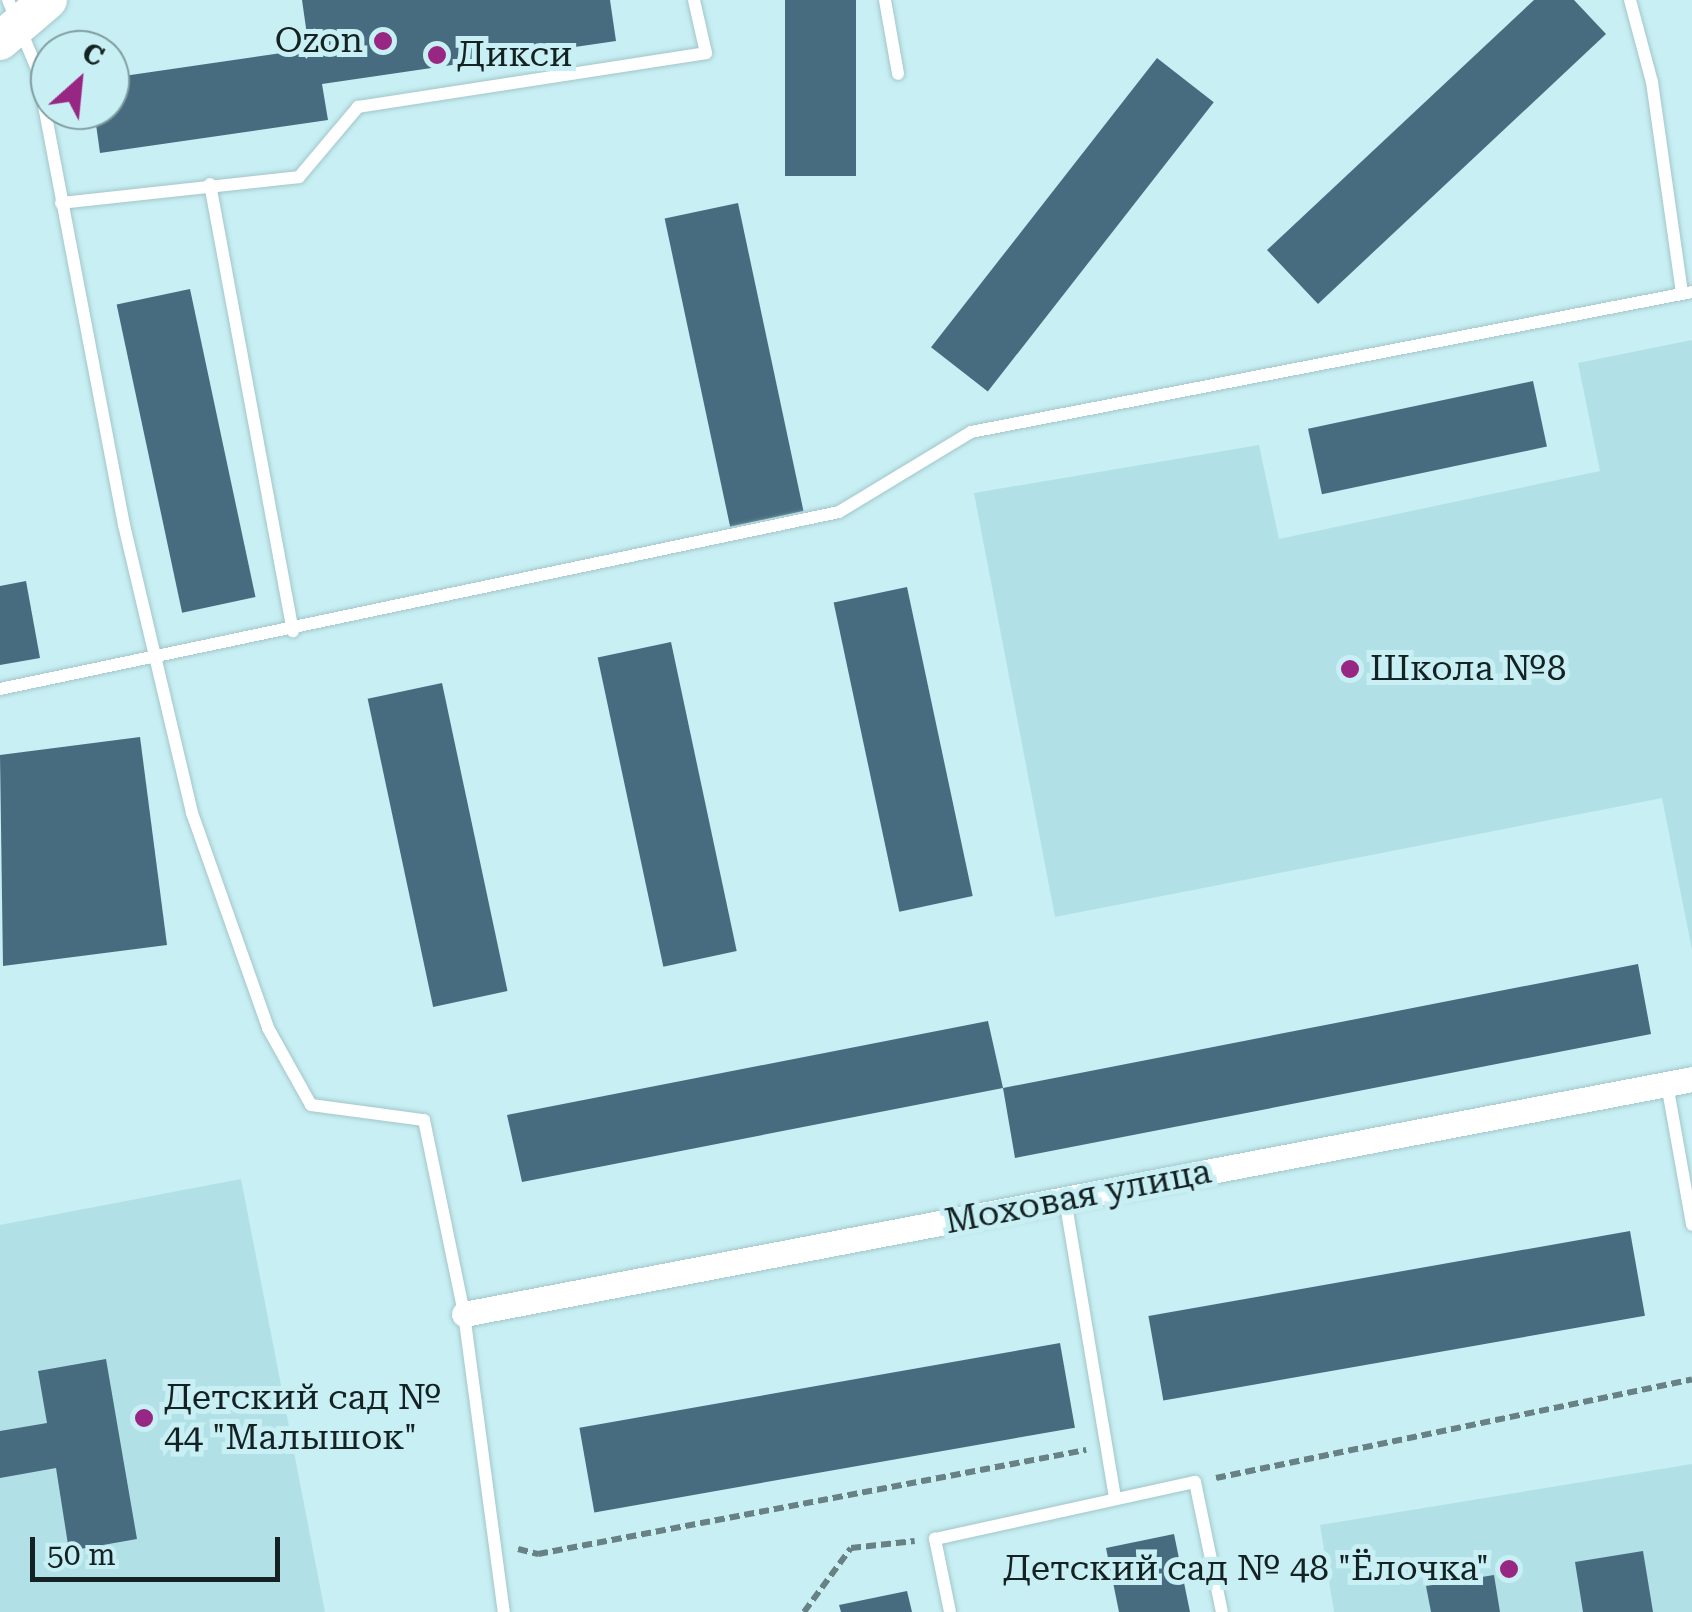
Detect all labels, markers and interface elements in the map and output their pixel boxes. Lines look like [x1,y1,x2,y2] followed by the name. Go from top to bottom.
[275,20,363,62] place label: Ozon
[30,30,130,130] north arrow
[372,30,394,52] marker: Ozon
[457,34,573,76] place label: Дикси
[77,35,109,74] text: С
[426,44,448,66] marker: Дикси
[1370,648,1566,690] place label: Школа №8
[1339,658,1361,680] marker: Школа №8
[941,1151,1215,1243] street label: Моховая улица
[164,1377,442,1459] place label: Детский сад № 44 "Малышок"
[133,1407,155,1429] marker: Детский сад № 44 "Малышок"
[35,1517,285,1579] scale bar
[47,1537,116,1572] text: 50 m
[1003,1548,1489,1590] place label: Детский сад № 48 "Ёлочка"
[1498,1558,1520,1580] marker: Детский сад № 48 "Ёлочка"

